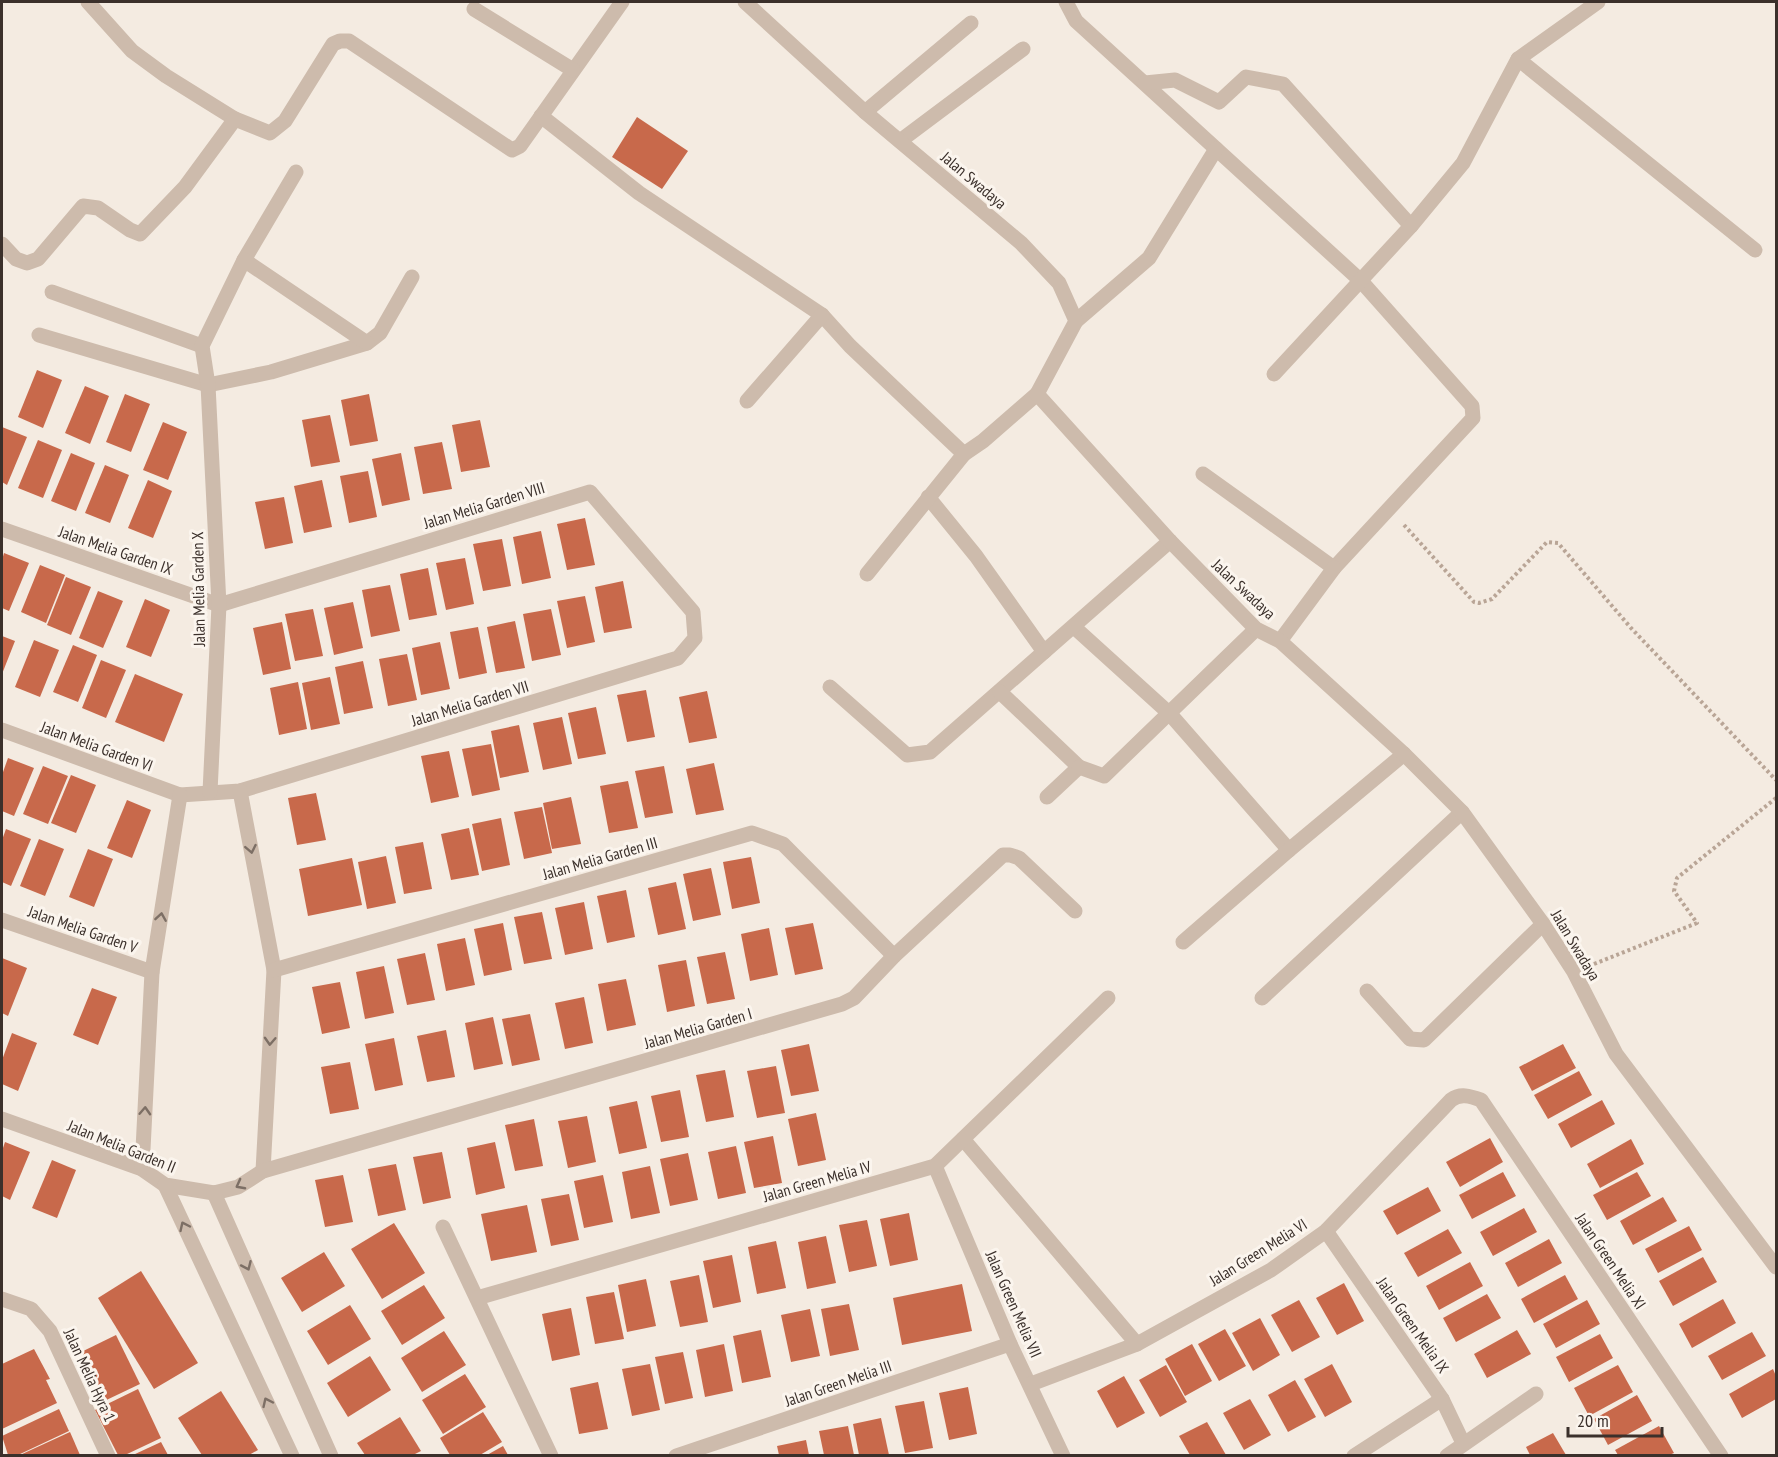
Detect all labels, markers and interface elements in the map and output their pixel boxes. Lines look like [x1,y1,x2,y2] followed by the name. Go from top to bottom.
[936,146,1011,213] street label: Jalan Swadaya
[420,477,547,533] street label: Jalan Melia Garden VIII
[56,521,175,579] street label: Jalan Melia Garden IX
[187,531,209,648] street label: Jalan Melia Garden X
[1207,554,1280,623] street label: Jalan Swadaya
[408,676,531,731] street label: Jalan Melia Garden VII
[37,716,156,776] street label: Jalan Melia Garden VI
[539,832,660,884] street label: Jalan Melia Garden III
[244,843,257,853] one-way arrow
[25,901,141,957] street label: Jalan Melia Garden V
[1547,905,1605,984] street label: Jalan Swadaya
[154,912,167,922] one-way arrow
[641,1003,754,1053] street label: Jalan Melia Garden I
[264,1037,277,1046] one-way arrow
[138,1106,151,1115] one-way arrow
[64,1115,179,1177] street label: Jalan Melia Garden II
[760,1156,874,1206] street label: Jalan Green Melia IV
[236,1178,246,1189] one-way arrow
[1571,1208,1651,1313] street label: Jalan Green Melia XI
[1205,1214,1310,1290] street label: Jalan Green Melia VI
[180,1221,192,1232] one-way arrow
[981,1247,1046,1361] street label: Jalan Green Melia VII
[239,1259,251,1270] one-way arrow
[1372,1273,1453,1377] street label: Jalan Green Melia IX
[59,1324,120,1425] street label: Jalan Melia Hyra 1
[781,1355,894,1411] street label: Jalan Green Melia III
[262,1398,274,1409] one-way arrow
[1568,1400,1662,1438] scale bar
[1577,1409,1609,1432] text: 20 m

